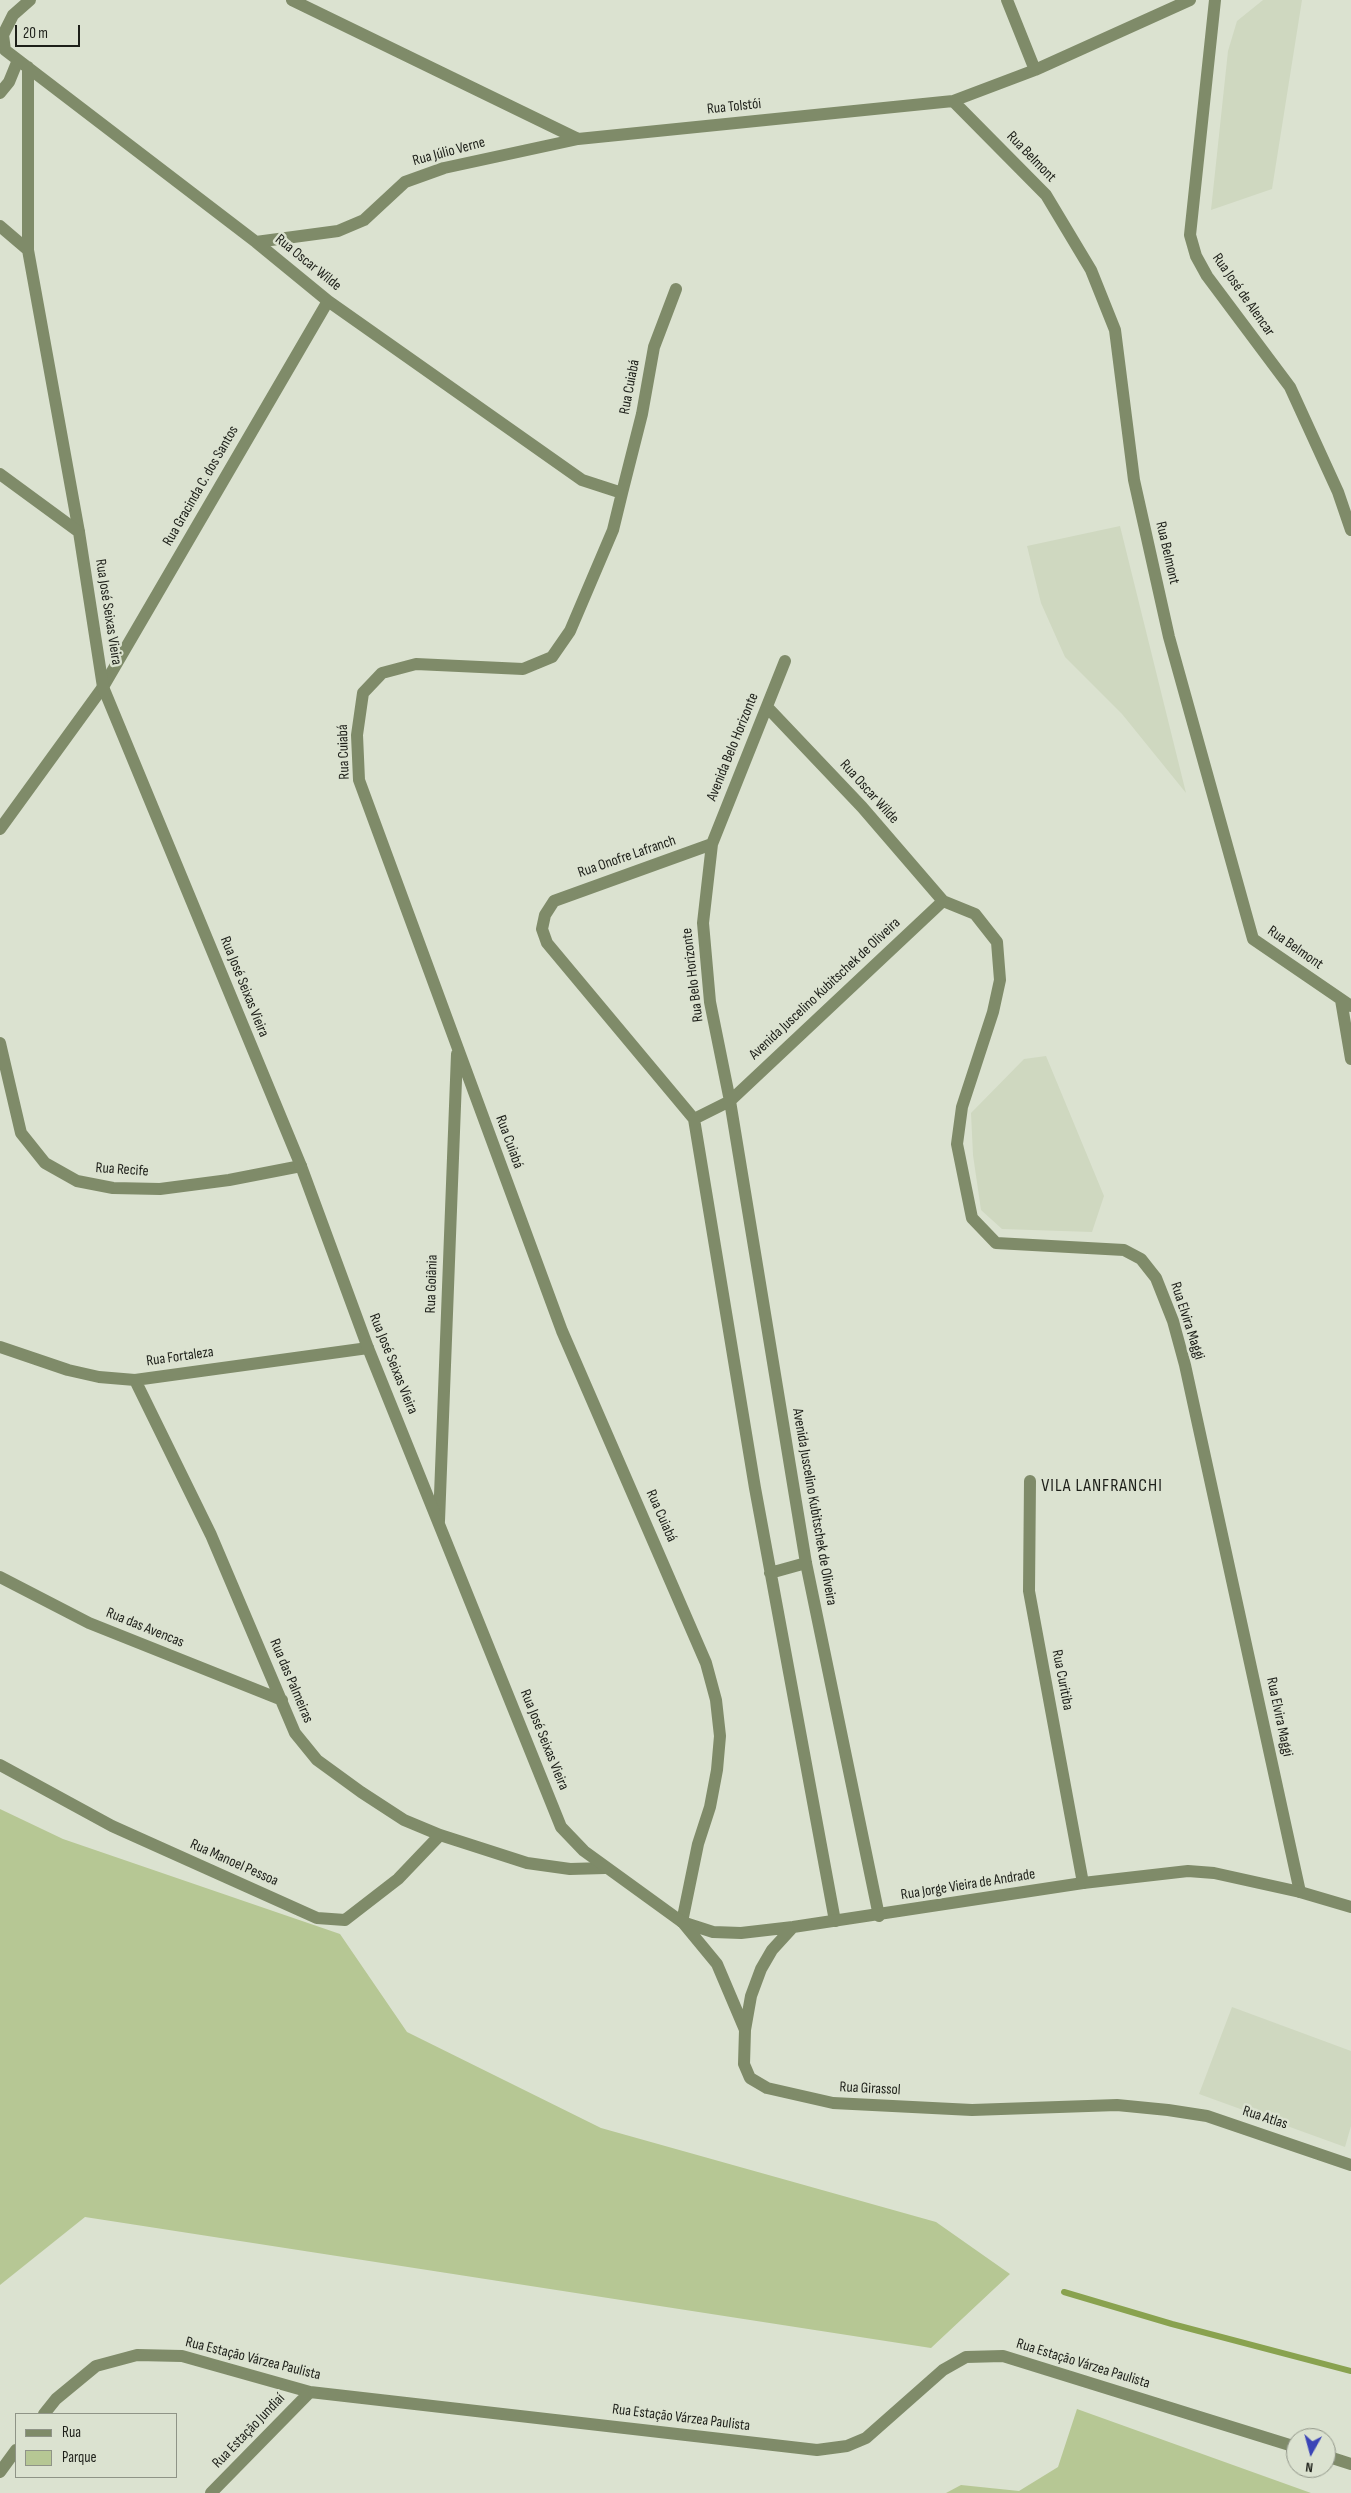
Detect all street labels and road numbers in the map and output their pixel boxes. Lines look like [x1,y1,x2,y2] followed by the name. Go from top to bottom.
[706,95,762,119] street label: Rua Tolstói
[1002,128,1060,186] street label: Rua Belmont
[411,134,487,170] street label: Rua Júlio Verne
[271,231,345,295] street label: Rua Oscar Wilde
[1208,250,1278,340] street label: Rua José de Alencar
[616,358,644,416] street label: Rua Cuiabá
[159,423,243,549] street label: Rua Gracinda C. dos Santos
[1151,520,1183,586] street label: Rua Belmont
[91,558,125,666] street label: Rua José Seixas Vieira
[703,690,763,804] street label: Avenida Belo Horizonte
[334,724,354,780] street label: Rua Cuiabá
[836,756,902,828] street label: Rua Oscar Wilde
[576,832,678,882] street label: Rua Onofre Lafranch
[746,914,904,1064] street label: Avenida Juscelino Kubitschek de Oliveira
[1264,922,1326,974] street label: Rua Belmont
[678,927,708,1023] street label: Rua Belo Horizonte
[216,934,272,1040] street label: Rua José Seixas Vieira
[491,1113,527,1171] street label: Rua Cuiabá
[95,1159,149,1181] street label: Rua Recife
[422,1254,442,1314] street label: Rua Goiânia
[1166,1280,1208,1362] street label: Rua Elvira Maggi
[365,1311,421,1417] street label: Rua José Seixas Vieira
[145,1343,215,1371] street label: Rua Fortaleza
[788,1407,840,1607] street label: Avenida Juscelino Kubitschek de Oliveira
[642,1487,680,1545] street label: Rua Cuiabá
[103,1604,187,1652] street label: Rua das Avencas
[265,1636,317,1726] street label: Rua das Palmeiras
[1047,1648,1077,1712] street label: Rua Curitiba
[1262,1676,1296,1758] street label: Rua Elvira Maggi
[516,1687,572,1793] street label: Rua José Seixas Vieira
[187,1835,281,1891] street label: Rua Manoel Pessoa
[900,1865,1036,1905] street label: Rua Jorge Vieira de Andrade
[839,2078,901,2100] street label: Rua Girassol
[1240,2102,1290,2134] street label: Rua Atlas
[183,2333,323,2385] street label: Rua Estação Várzea Paulista
[1014,2335,1152,2393] street label: Rua Estação Várzea Paulista
[209,2390,289,2472] street label: Rua Estação Jundiaí
[611,2401,751,2435] street label: Rua Estação Várzea Paulista

